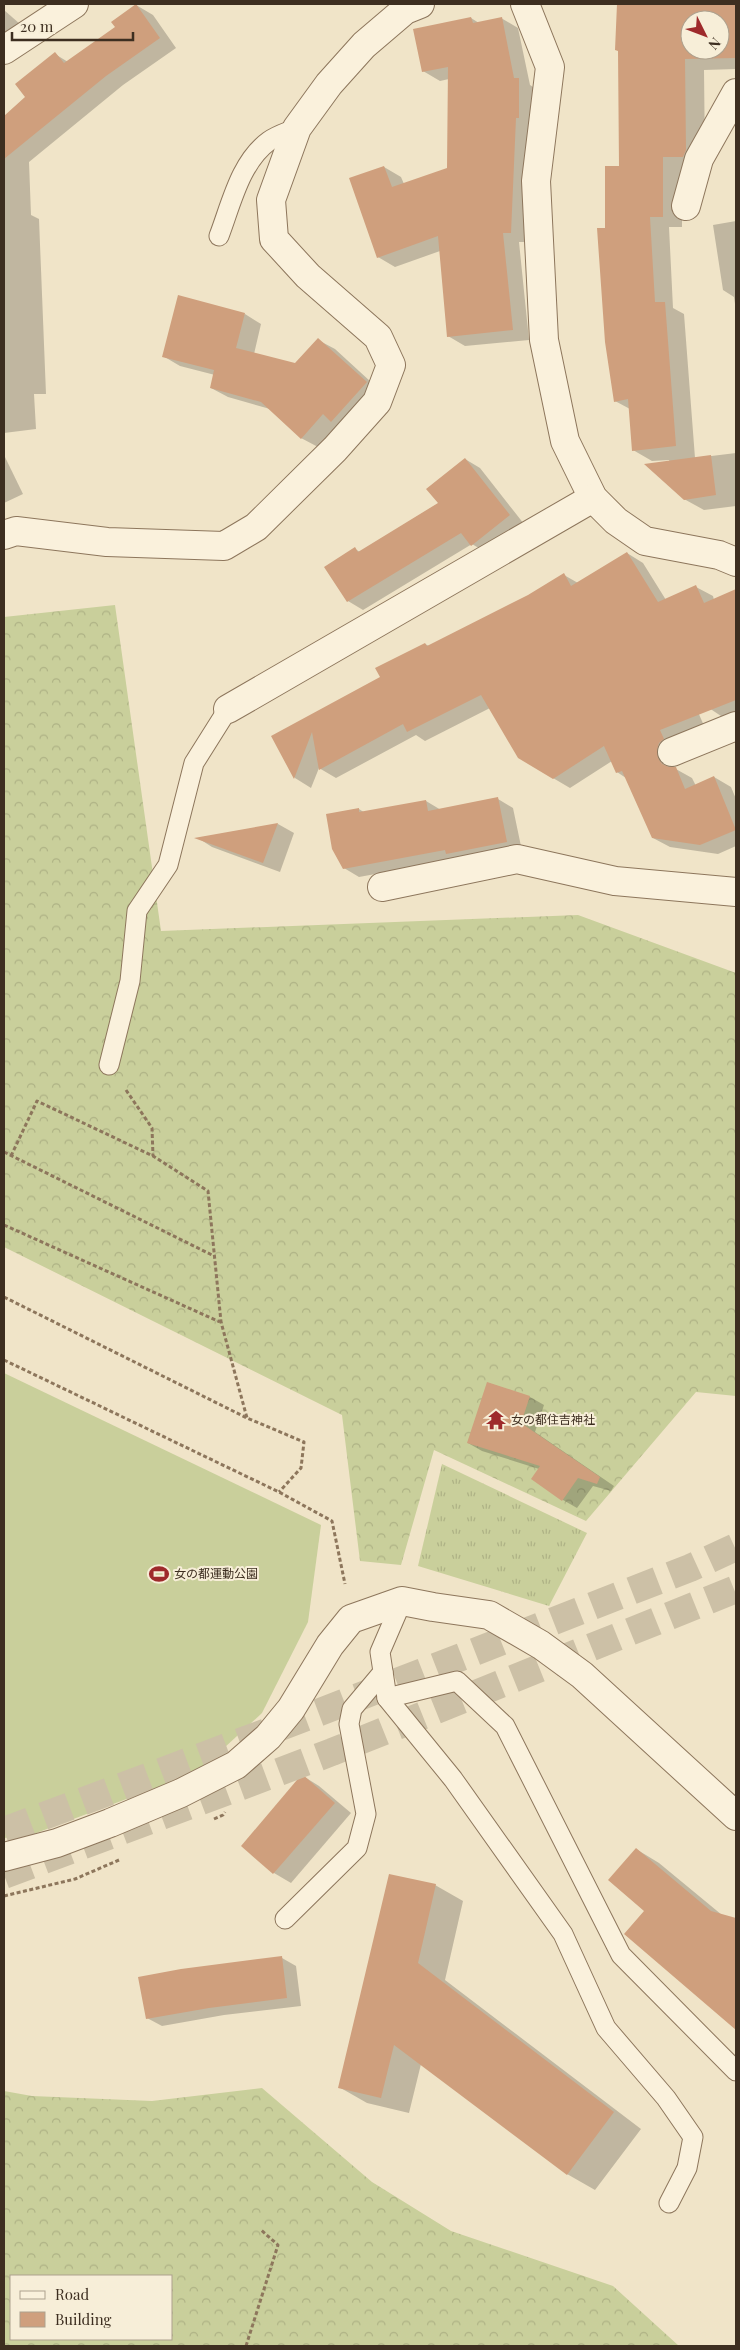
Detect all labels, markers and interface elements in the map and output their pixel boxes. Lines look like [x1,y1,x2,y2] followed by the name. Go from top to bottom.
[12,10,134,42] scale bar
[680,10,730,60] north arrow
[20,16,54,36] text: 20 m
[705,34,725,54] text: N
[485,1409,507,1431] temple icon: 女の都住吉神社
[511,1411,595,1427] place label: 女の都住吉神社
[148,1563,170,1585] sports icon: 女の都運動公園
[174,1565,258,1581] place label: 女の都運動公園
[10,2275,172,2340] legend
[55,2284,89,2304] text: Road
[55,2309,112,2329] text: Building

